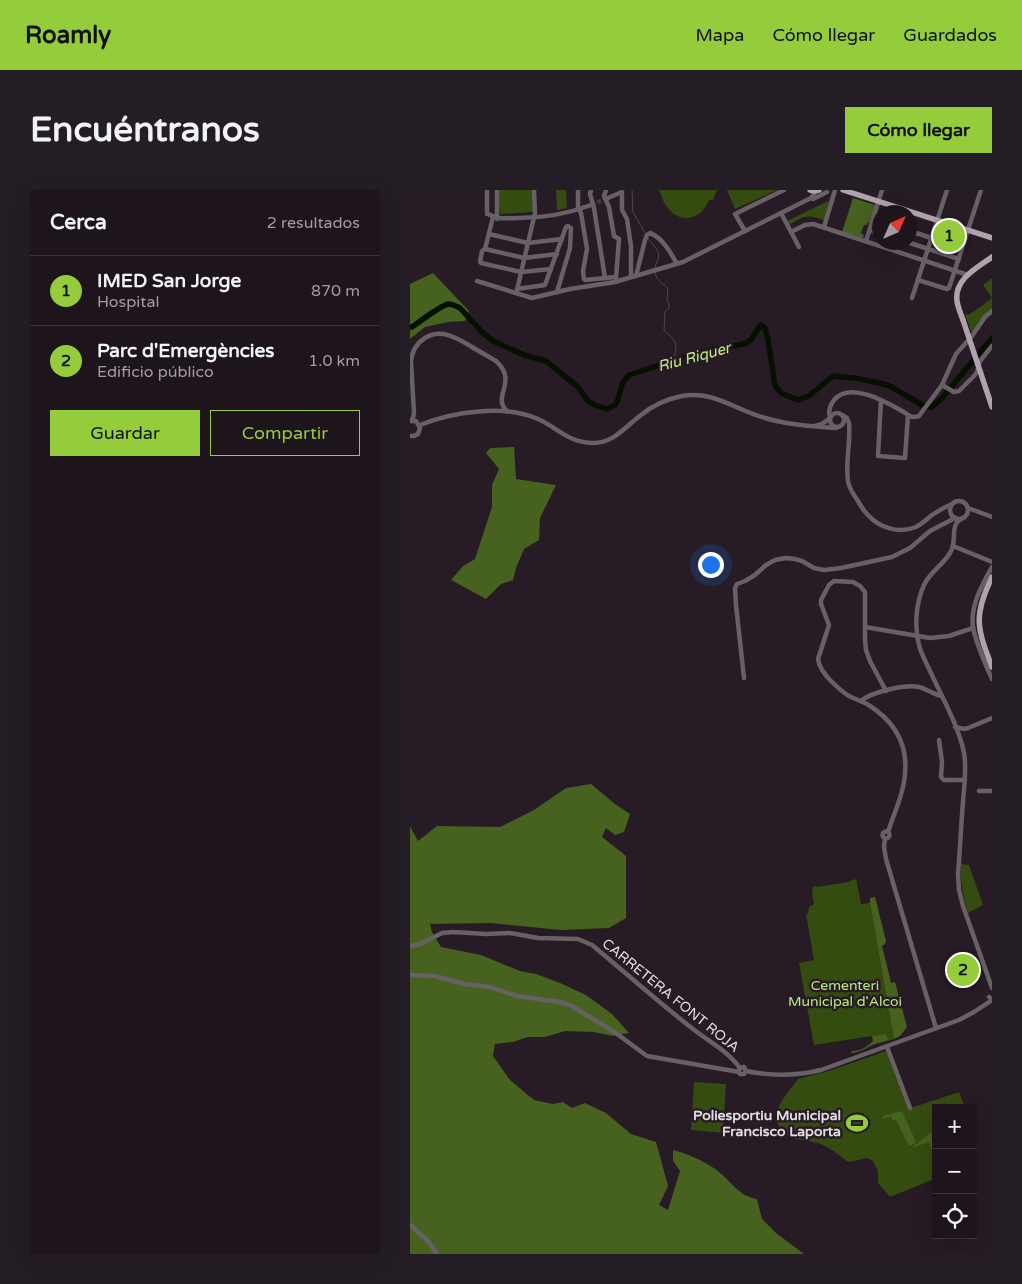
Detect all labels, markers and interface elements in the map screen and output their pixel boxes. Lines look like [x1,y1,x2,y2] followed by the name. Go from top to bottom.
[25,21,111,50] text: Roamly
[695,24,744,46] text: Mapa
[772,24,875,46] text: Cómo llegar
[903,24,997,46] text: Guardados
[845,107,992,153] button: Cómo llegar
[30,109,260,151] text: Encuéntranos
[872,205,917,250] north arrow
[50,210,107,235] text: Cerca
[267,213,360,233] text: 2 resultados
[933,217,965,255] pin: 1
[97,270,241,292] text: IMED San Jorge
[61,281,71,301] text: 1
[311,281,360,301] text: 870 m
[97,292,159,312] text: Hospital
[656,338,735,375] water label: Riu Riquer
[97,340,274,362] text: Parc d'Emergències
[61,351,71,371] text: 2
[308,351,360,371] text: 1.0 km
[97,362,214,382] text: Edificio público
[50,410,200,456] button: Guardar
[210,410,360,456] button: Compartir
[698,552,724,578] your location
[599,935,743,1056] street label: CARRETERA FONT ROJA
[947,951,979,989] pin: 2
[788,977,902,1010] park label: Cementeri Municipal d'Alcoi
[932,1104,977,1239] map controls
[932,1104,977,1149] button: +
[693,1107,841,1140] place label: Poliesportiu Municipal Francisco Laporta
[844,1110,870,1136] sports icon: Poliesportiu Municipal Francisco Laporta
[932,1149,977,1194] button: −
[932,1194,977,1239] button: locate

